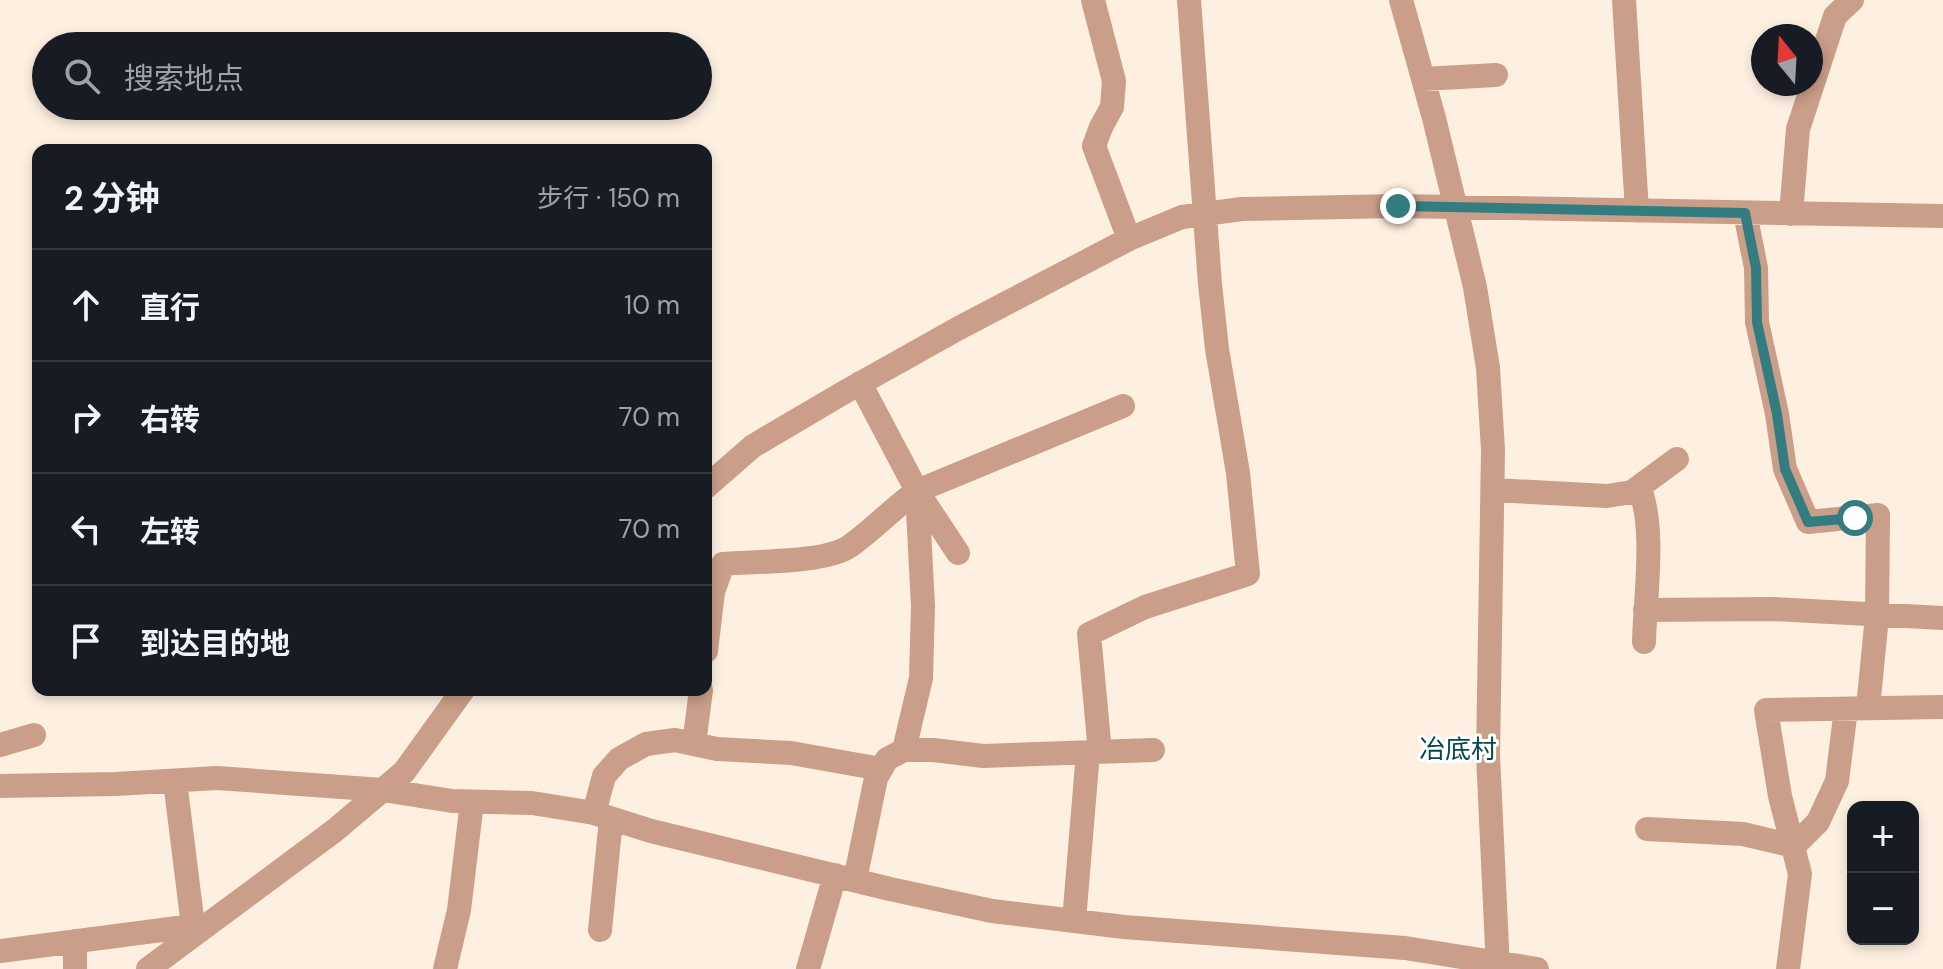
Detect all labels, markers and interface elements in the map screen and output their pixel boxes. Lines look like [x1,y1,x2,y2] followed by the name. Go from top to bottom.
[1751,24,1823,96] north arrow
[32,32,712,120] search box
[60,54,104,98] icon: search
[124,59,244,98] text: 搜索地点
[64,176,160,221] text: 2 分钟
[537,181,680,215] text: 步行 · 150 m
[1380,188,1416,224] route end
[64,283,108,327] icon: ahead
[140,288,200,327] text: 直行
[624,288,680,322] text: 10 m
[64,395,108,439] icon: right
[140,400,200,439] text: 右转
[619,400,680,434] text: 70 m
[1837,500,1873,536] route start
[64,507,108,551] icon: left
[140,512,200,551] text: 左转
[619,512,680,546] text: 70 m
[64,619,108,663] icon: arrive
[140,624,290,663] text: 到达目的地
[1419,732,1497,766] district label: 冶底村
[1847,801,1919,945] map controls
[1847,801,1919,873] button: +
[1847,873,1919,945] button: −

